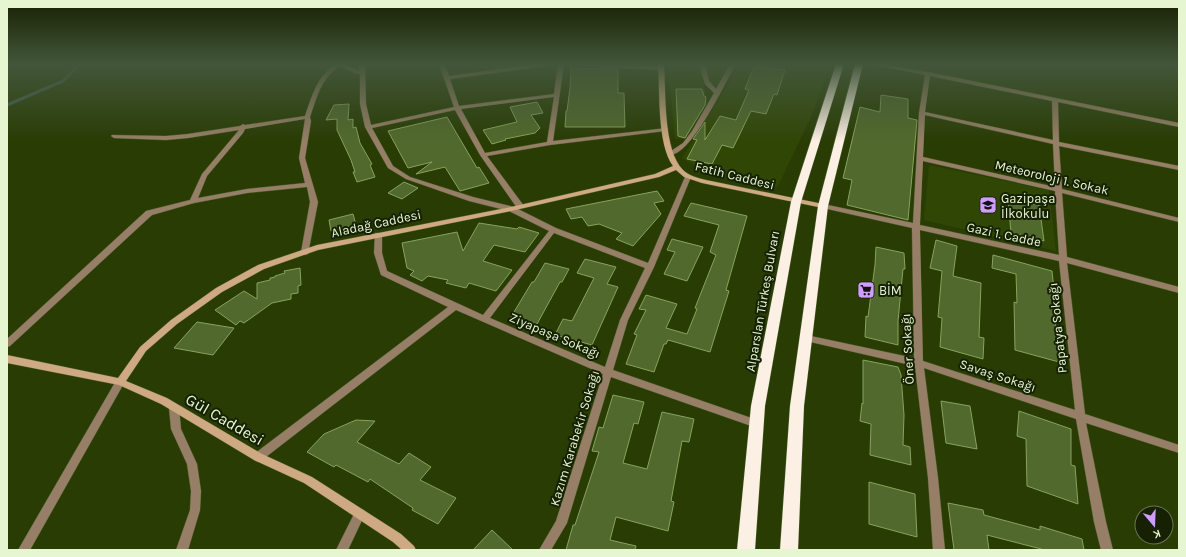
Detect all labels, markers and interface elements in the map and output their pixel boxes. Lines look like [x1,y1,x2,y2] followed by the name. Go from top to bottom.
[993,157,1110,198] street label: Meteoroloji 1. Sokak
[694,158,776,193] street label: Fatih Caddesi
[1001,191,1055,221] place label: Gazipaşa İlkokulu
[978,195,998,215] school or university icon: Gazipaşa İlkokulu
[330,207,422,240] street label: Aladağ Caddesi
[965,219,1043,250] street label: Gazi 1. Cadde
[743,229,782,373] street label: Alparslan Türkeş Bulvarı
[856,280,876,300] supermarket icon: BİM
[1045,282,1070,374] street label: Papatya Sokağı
[879,283,902,298] place label: BİM
[507,310,603,361] street label: Ziyapaşa Sokağı
[897,313,917,385] street label: Öner Sokağı
[958,356,1038,395] street label: Savaş Sokağı
[547,368,602,508] street label: Kazım Karabekir Sokağı
[182,389,267,449] street label: Gül Caddesi
[1134,505,1174,545] north arrow
[1151,527,1163,542] text: K

